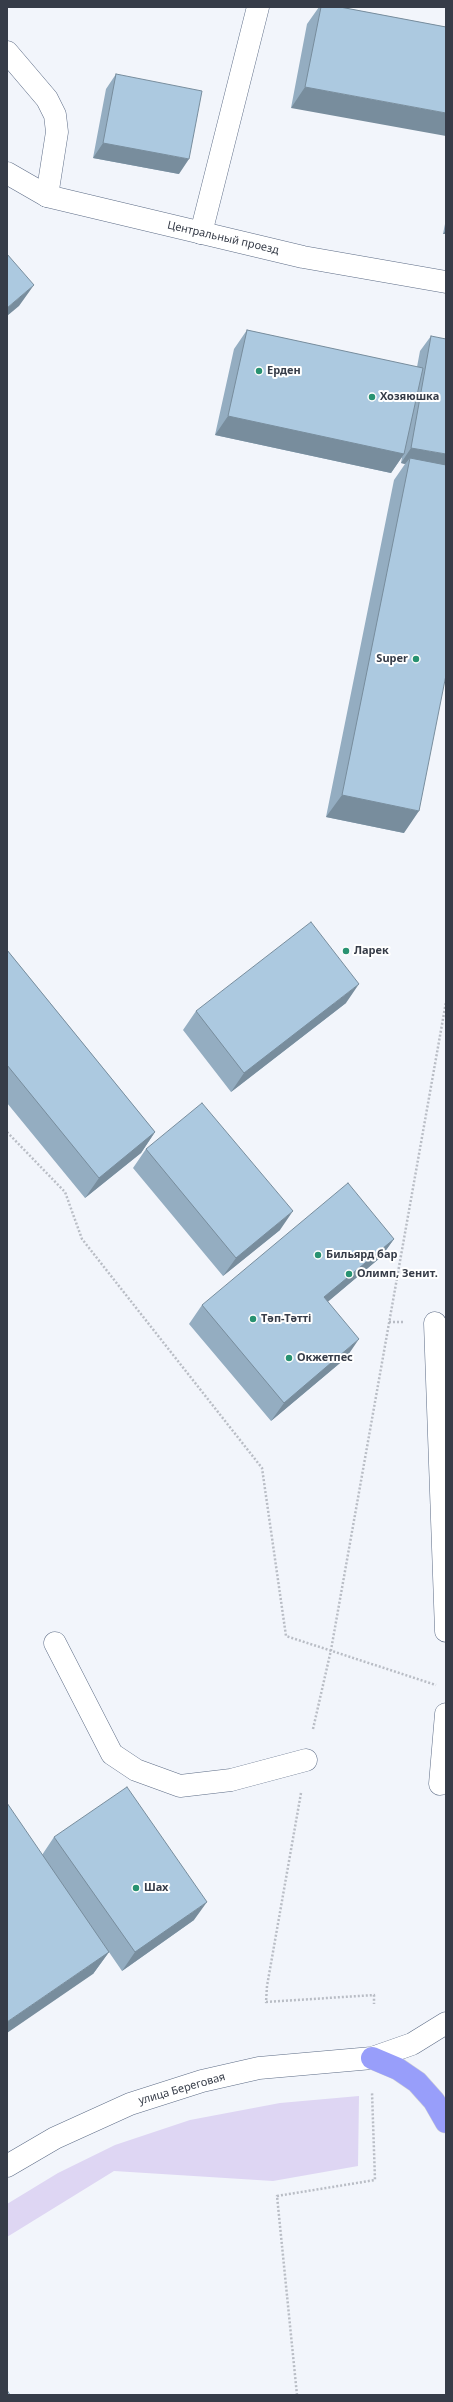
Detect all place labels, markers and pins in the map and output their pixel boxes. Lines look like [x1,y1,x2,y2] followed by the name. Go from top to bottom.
[267,364,301,378] place label: Ерден
[254,366,264,376] marker: Ерден
[380,390,439,404] place label: Хозяюшка
[367,392,377,402] marker: Хозяюшка
[376,652,408,666] place label: Super
[411,654,421,664] marker: Super
[354,944,389,958] place label: Ларек
[341,946,351,956] marker: Ларек
[326,1248,397,1262] place label: Бильярд бар
[313,1250,323,1260] marker: Бильярд бар
[357,1267,438,1281] place label: Олимп, Зенит.
[344,1269,354,1279] marker: Олимп, Зенит.
[261,1312,311,1326] place label: Тәп-Тәтті
[248,1314,258,1324] marker: Тәп-Тәтті
[297,1351,353,1365] place label: Окжетпес
[284,1353,294,1363] marker: Окжетпес
[144,1881,168,1895] place label: Шах
[131,1883,141,1893] marker: Шах

